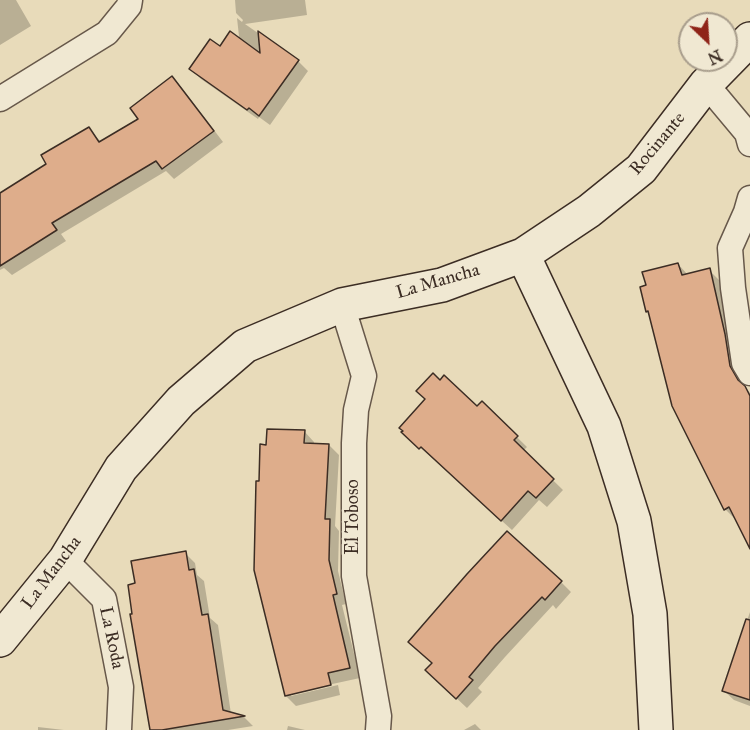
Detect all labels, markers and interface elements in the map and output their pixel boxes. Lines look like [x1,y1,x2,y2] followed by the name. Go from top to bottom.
[678,12,738,72] north arrow
[705,45,725,68] text: N
[626,108,690,180] street label: Rocinante
[394,260,482,304] street label: La Mancha
[343,479,365,555] street label: El Toboso
[18,532,86,614] street label: La Mancha
[94,605,128,671] street label: La Roda

